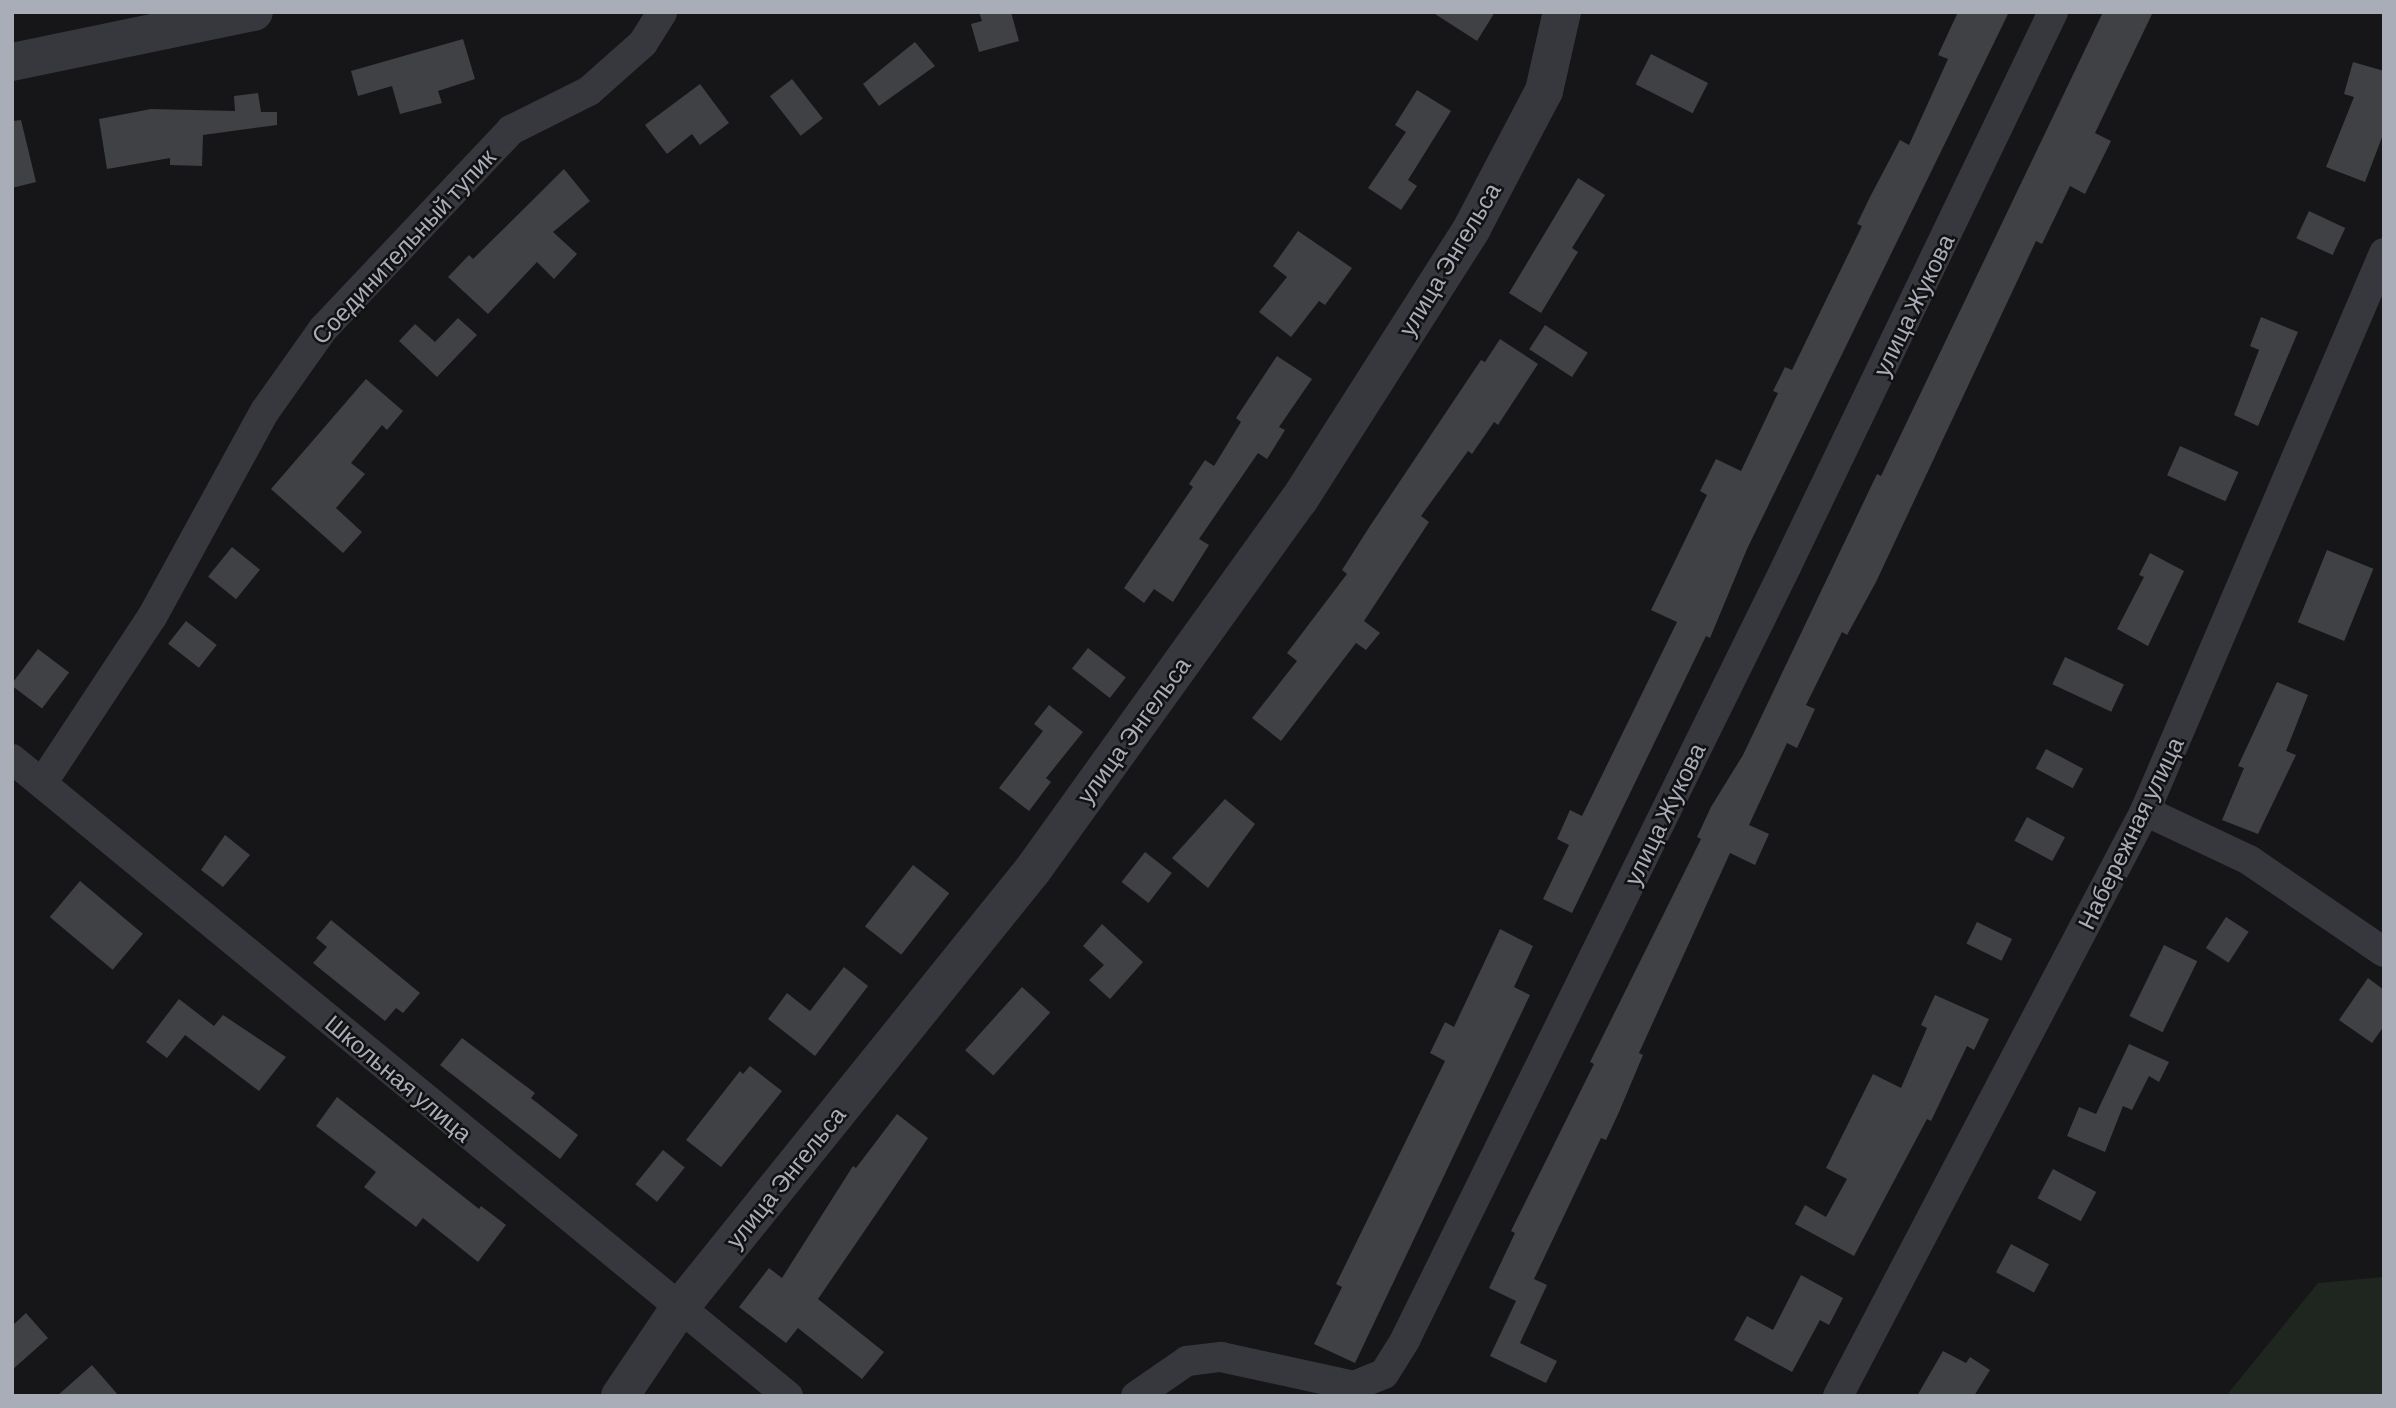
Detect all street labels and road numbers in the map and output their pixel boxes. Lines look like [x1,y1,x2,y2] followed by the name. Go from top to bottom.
[305,142,501,350] street label: Соединительный тупик
[1392,177,1506,341] street label: улица Энгельса
[1866,229,1960,381] street label: улица Жукова
[1070,651,1196,809] street label: улица Энгельса
[2071,732,2189,934] street label: Набережная улица
[1617,738,1711,890] street label: улица Жукова
[320,1008,478,1148] street label: Школьная улица
[719,1100,851,1254] street label: улица Энгельса

